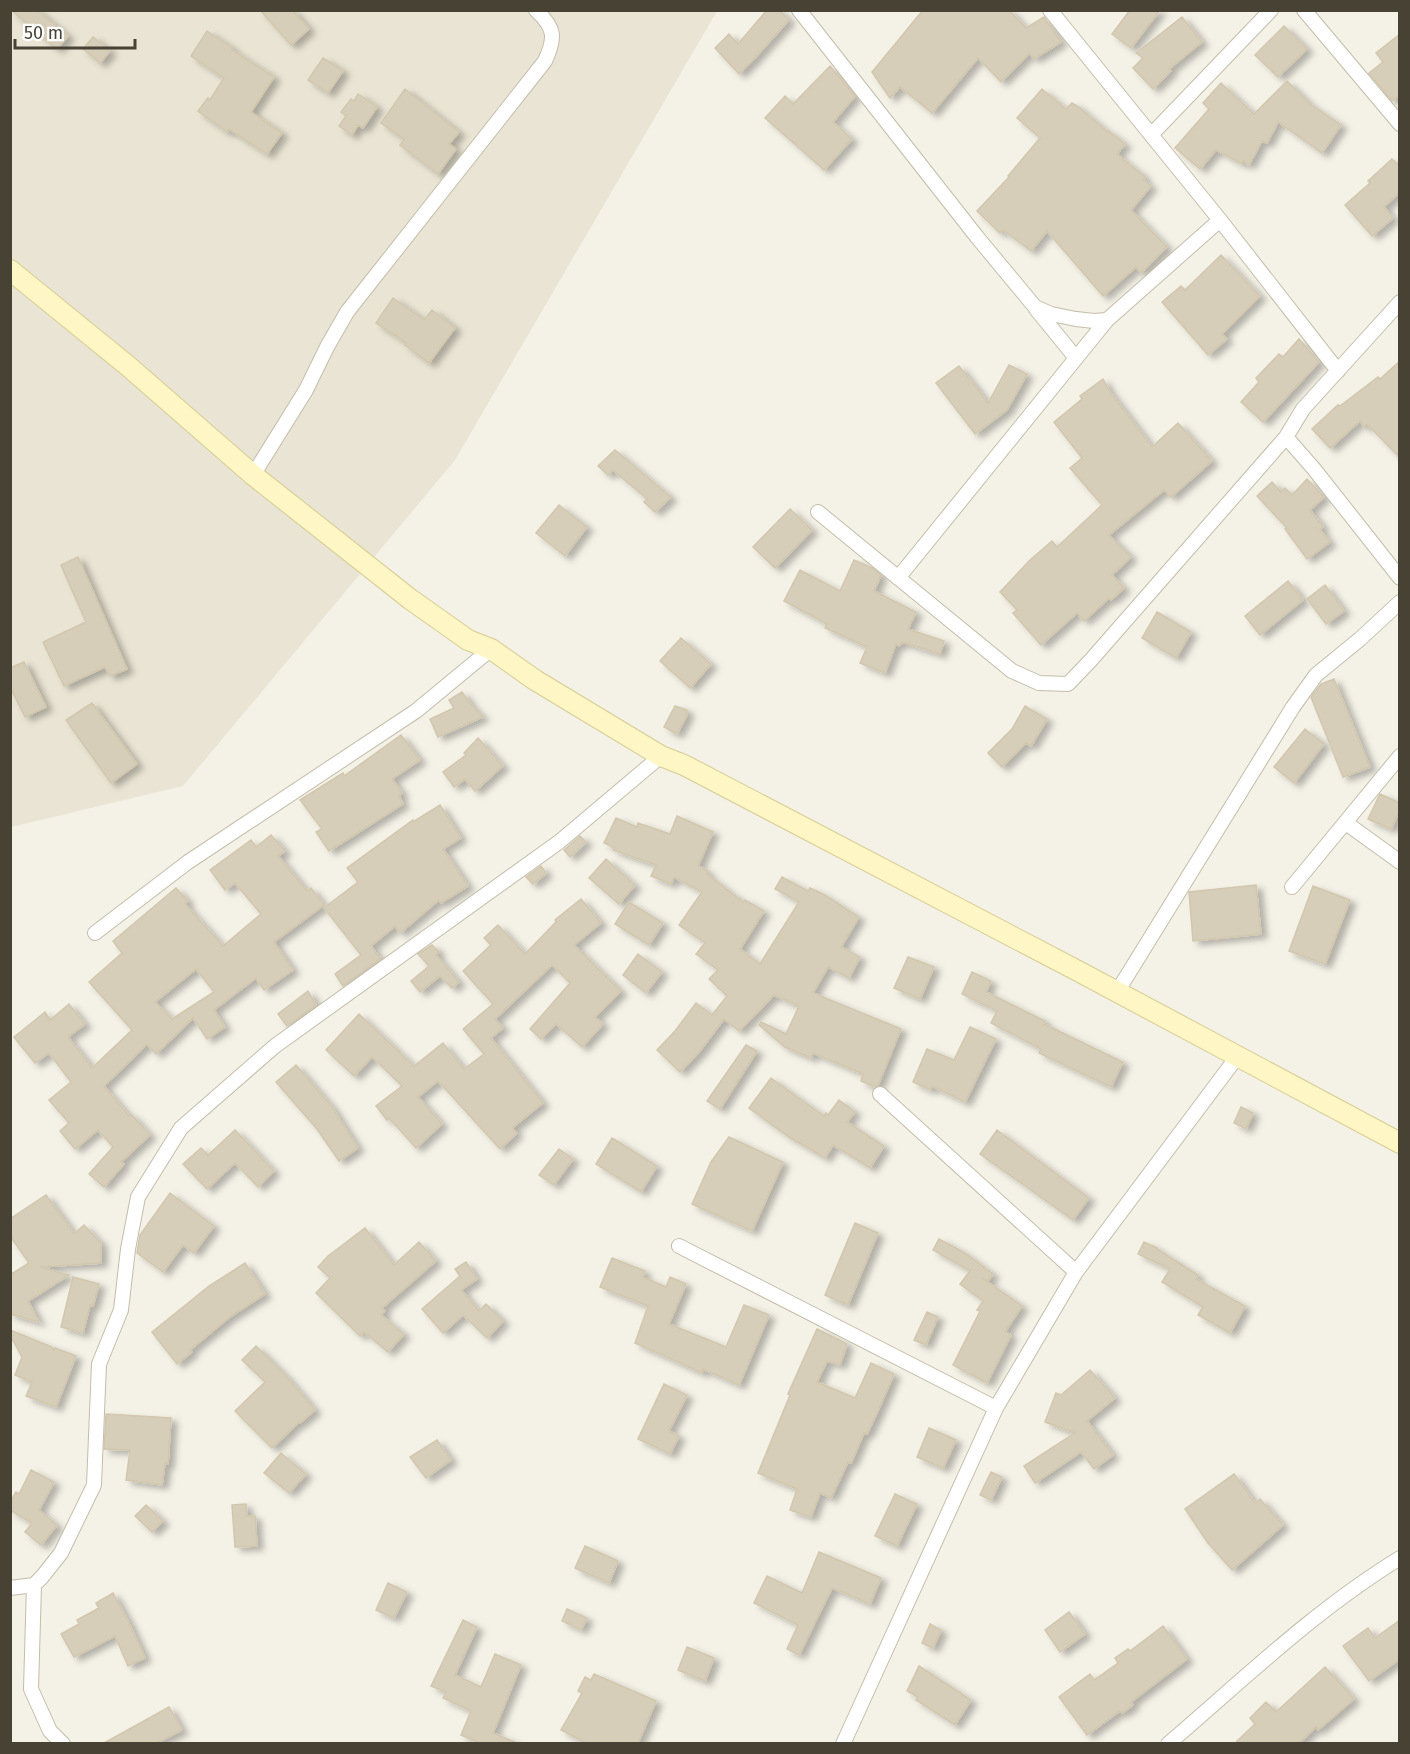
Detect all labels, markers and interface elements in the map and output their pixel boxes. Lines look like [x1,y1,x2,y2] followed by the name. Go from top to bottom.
[15,12,135,50] scale bar
[24,22,63,44] text: 50 m

